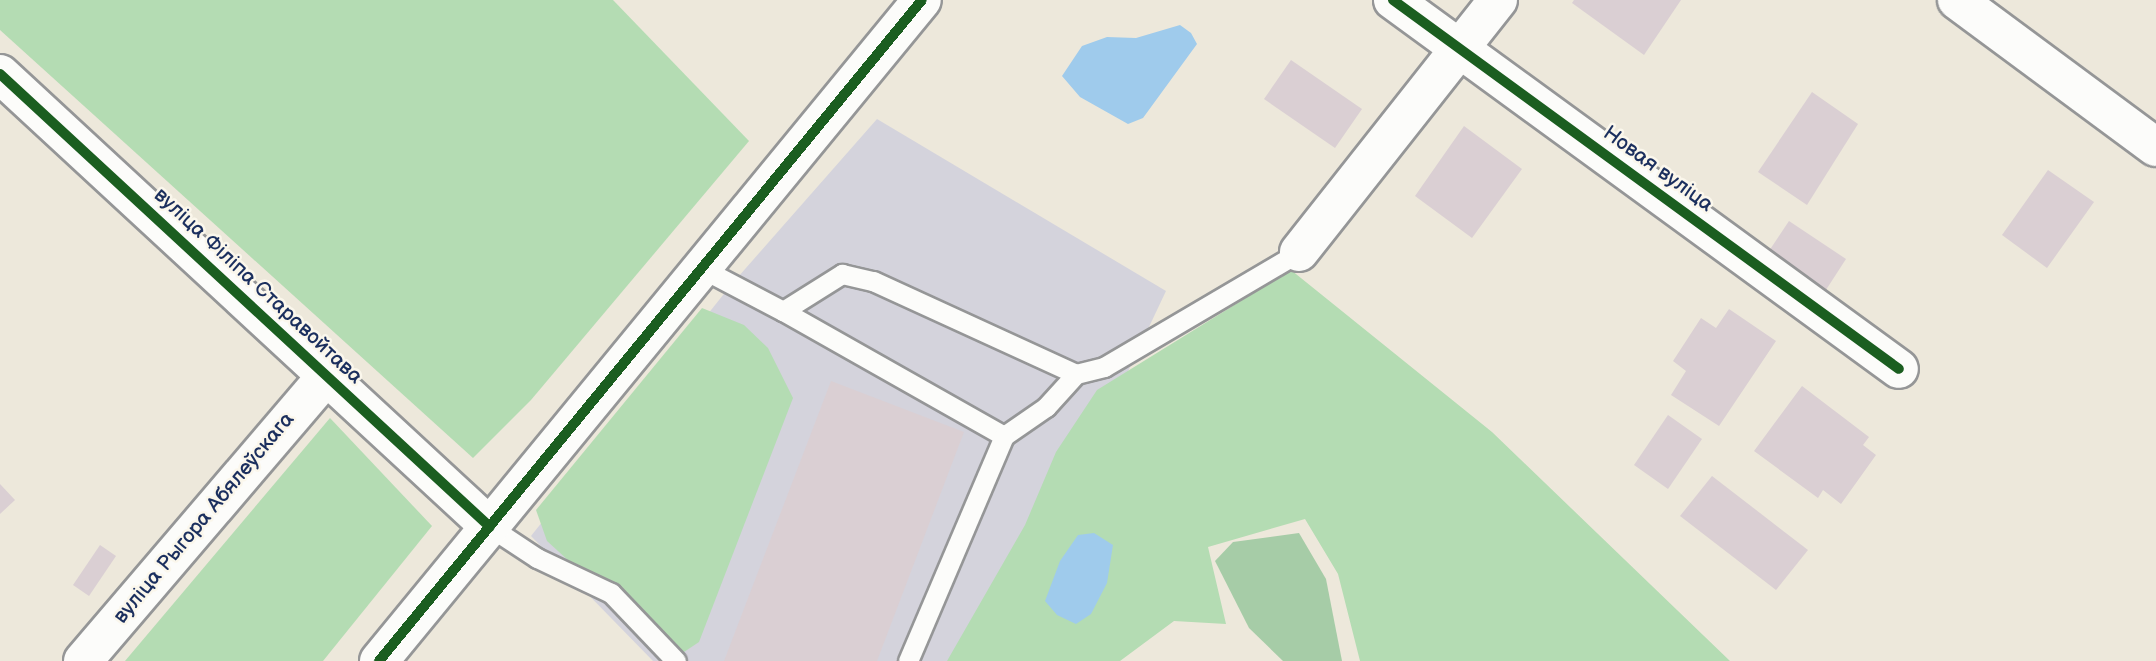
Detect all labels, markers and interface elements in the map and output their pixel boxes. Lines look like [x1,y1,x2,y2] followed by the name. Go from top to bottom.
[1598,121,1718,217] street label: Новая вуліца
[148,183,368,389] street label: вуліца Філіпа Старавойтава
[108,407,300,629] street label: вуліца Рыгора Абялеўскага

